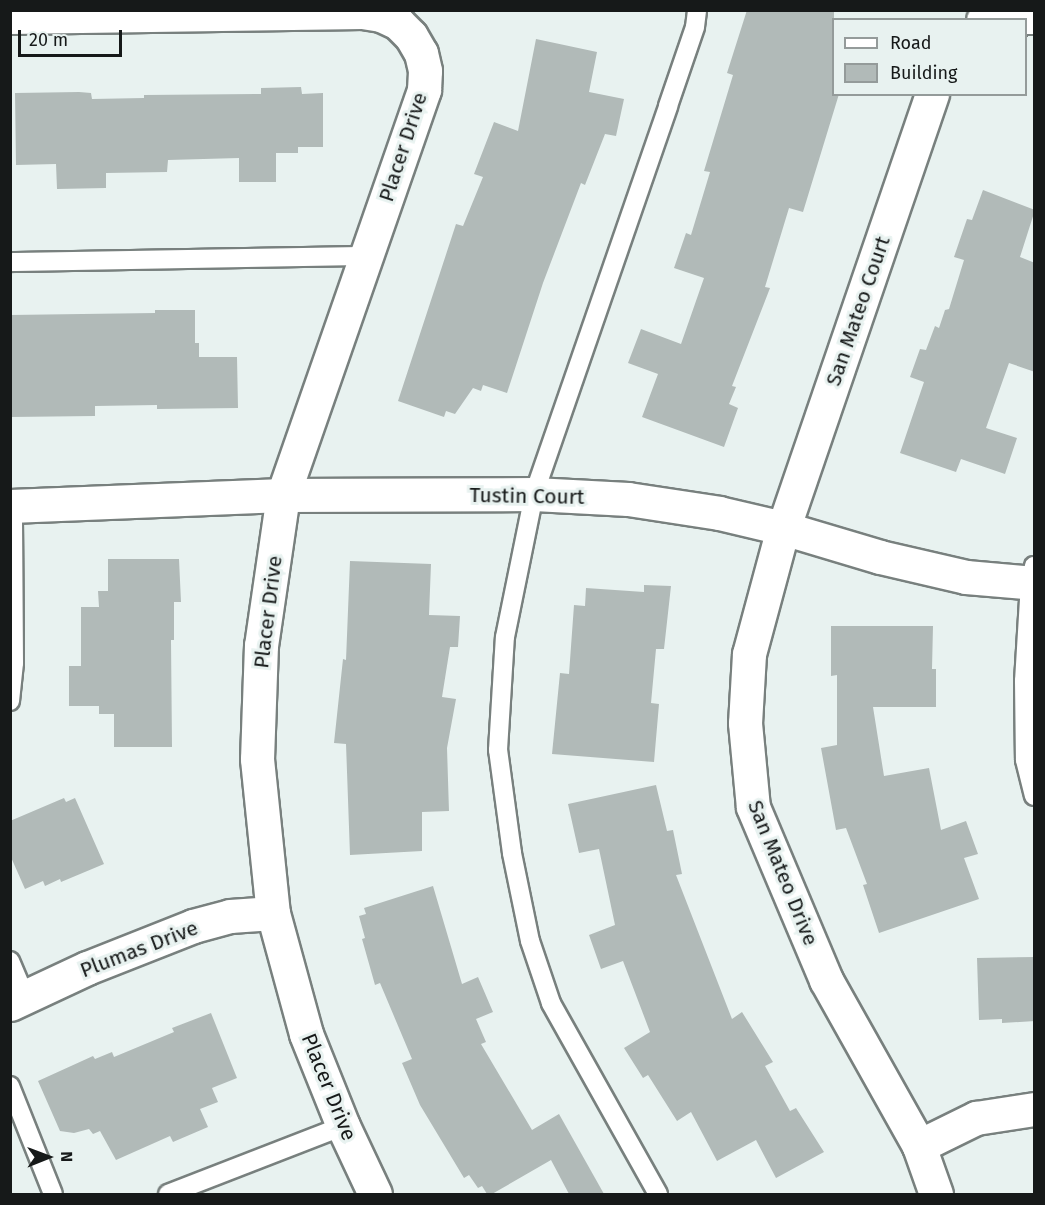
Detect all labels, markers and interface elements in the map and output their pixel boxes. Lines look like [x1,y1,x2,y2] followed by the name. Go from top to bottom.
[21,18,124,56] scale bar
[832,18,1027,96] legend
[29,29,68,51] text: 20 m
[890,32,932,54] text: Road
[890,62,957,84] text: Building
[373,89,433,205] street label: Placer Drive
[821,233,895,389] street label: San Mateo Court
[469,482,585,510] street label: Tustin Court
[249,554,287,670] street label: Placer Drive
[742,797,824,949] street label: San Mateo Drive
[77,915,201,983] street label: Plumas Drive
[296,1030,362,1144] street label: Placer Drive
[18,1127,78,1187] north arrow
[57,1151,76,1162] text: N

